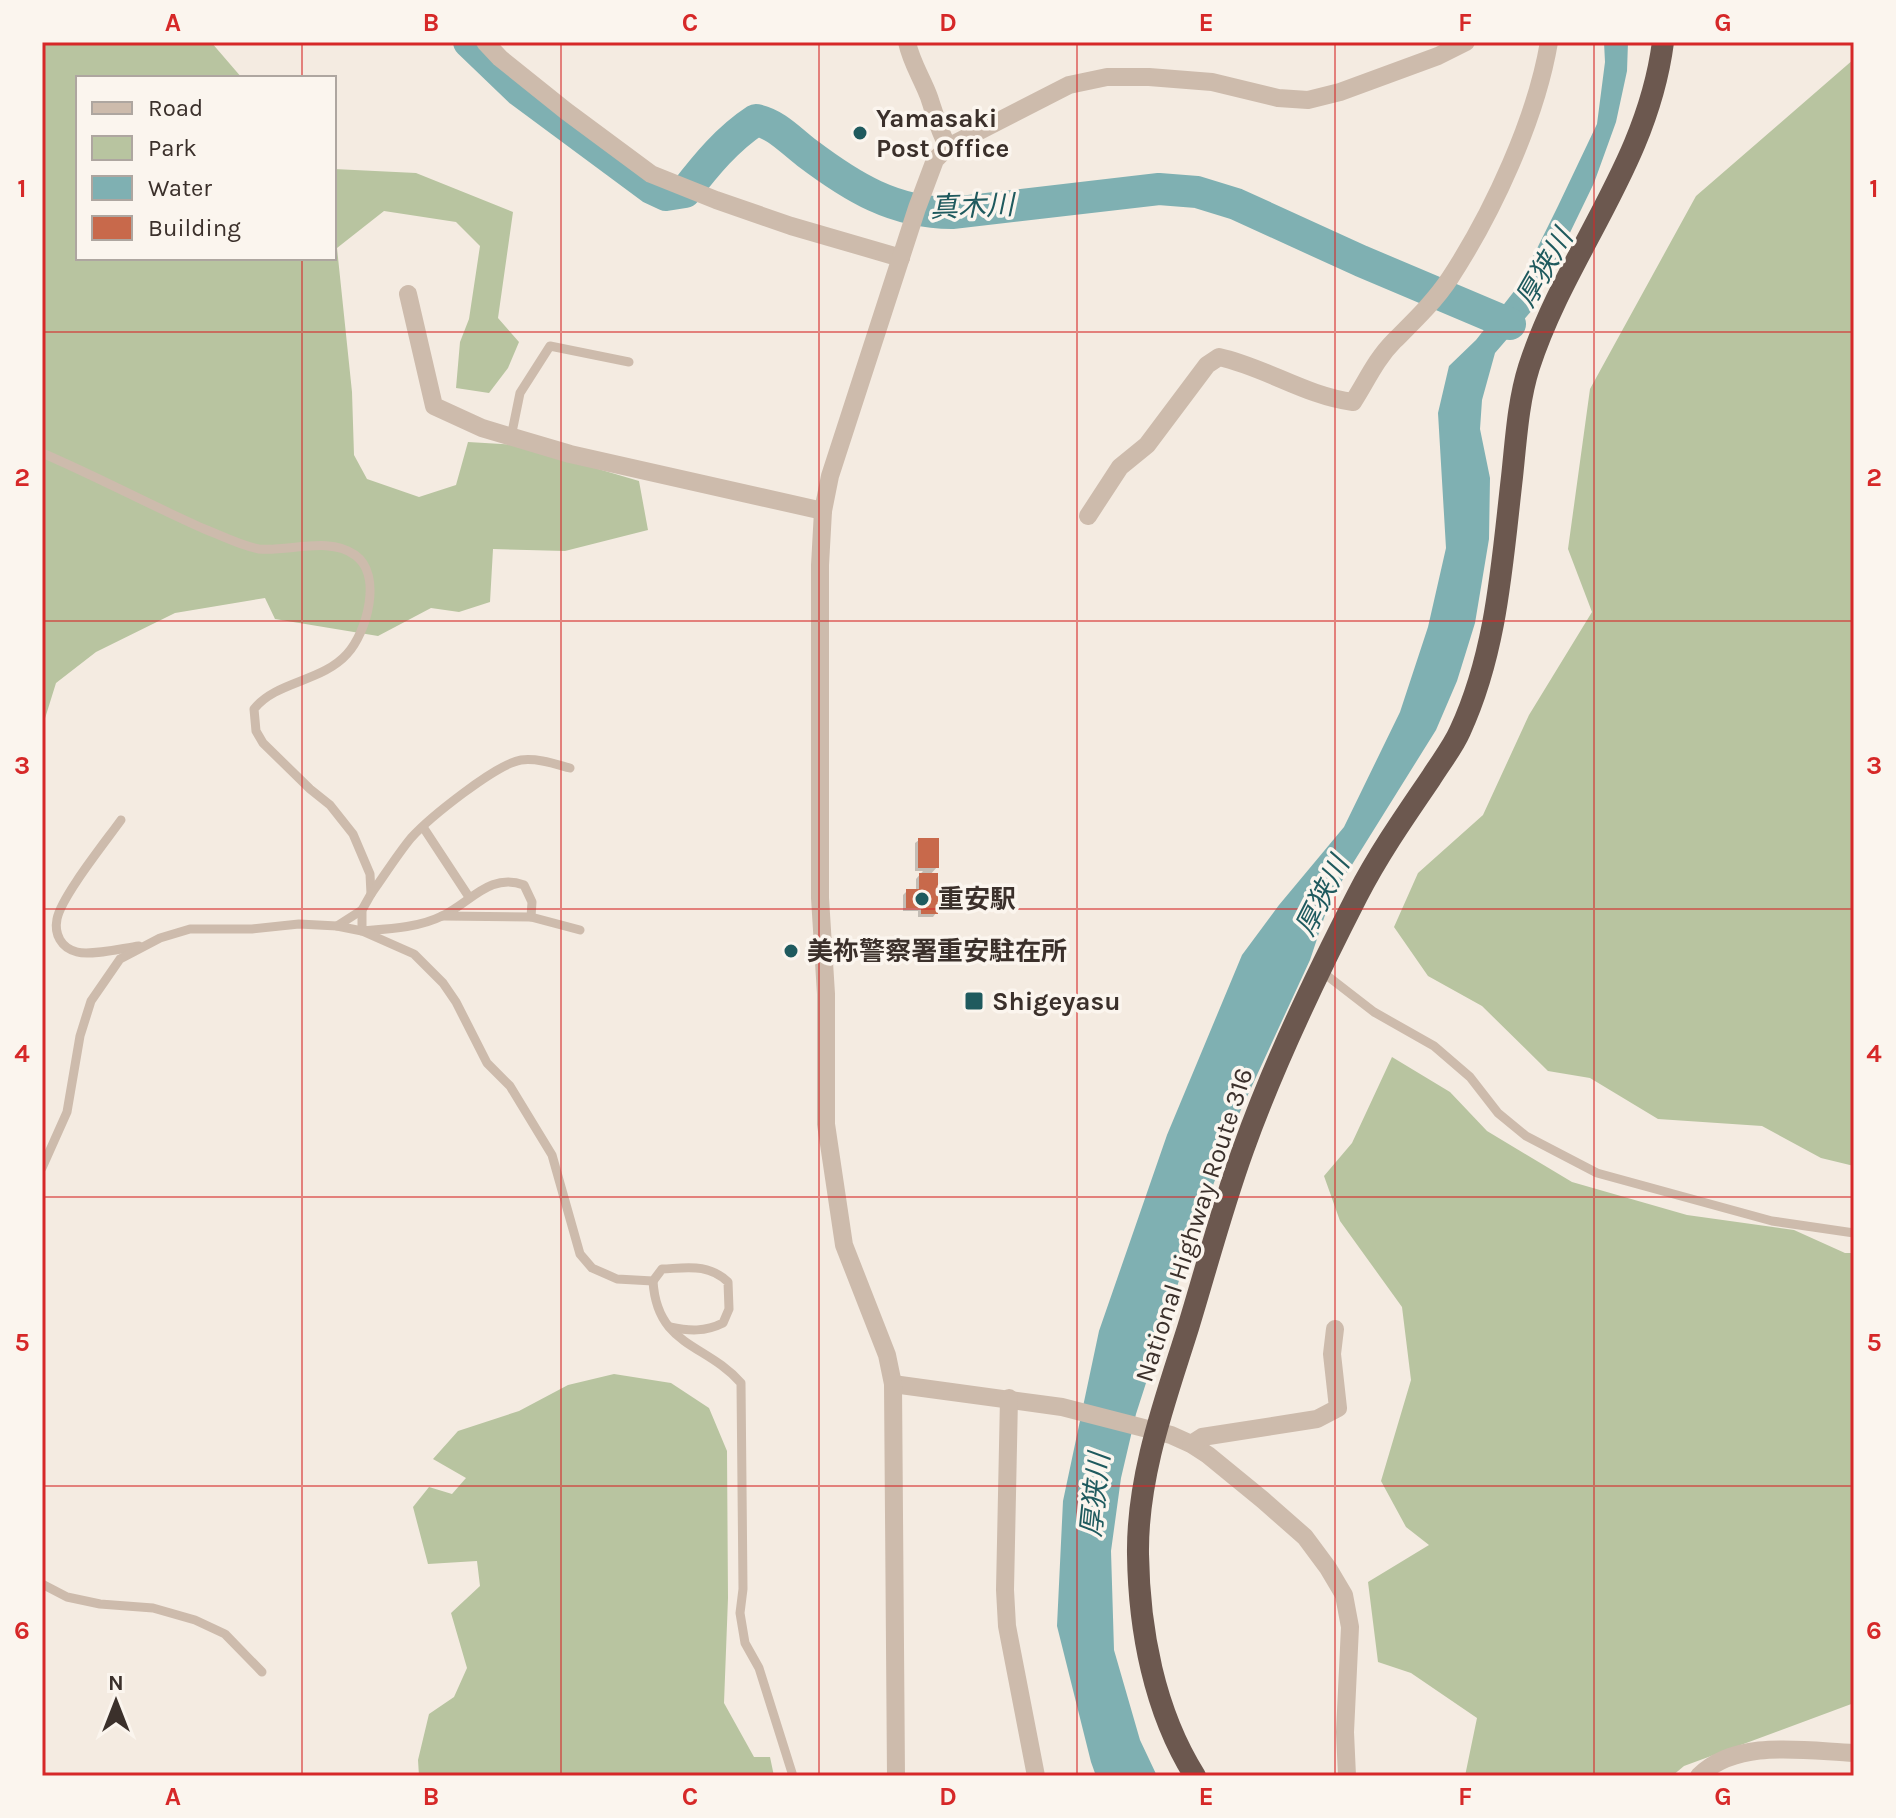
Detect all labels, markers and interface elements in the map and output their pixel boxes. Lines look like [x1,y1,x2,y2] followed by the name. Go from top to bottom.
[165,7,181,38] text: A
[423,7,439,38] text: B
[682,7,698,38] text: C
[939,7,957,38] text: D
[1198,7,1214,38] text: E
[1458,7,1472,38] text: F
[1714,7,1732,38] text: G
[76,76,336,260] legend
[148,94,203,122] text: Road
[876,103,1009,164] place label: Yamasaki Post Office
[851,124,869,142] marker: Yamasaki Post Office
[148,134,197,162] text: Park
[17,173,27,204] text: 1
[1869,173,1879,204] text: 1
[148,174,212,202] text: Water
[929,188,1018,224] water label: 真木川
[148,214,241,242] text: Building
[1509,221,1581,313] water label: 厚狭川
[14,462,30,493] text: 2
[1866,462,1882,493] text: 2
[14,750,30,781] text: 3
[1866,750,1882,781] text: 3
[1288,848,1357,941] water label: 厚狭川
[938,884,1016,915] place label: 重安駅
[913,890,931,908] marker: 重安駅
[807,936,1067,967] place label: 美祢警察署重安駐在所
[782,942,800,960] marker: 美祢警察署重安駐在所
[992,986,1121,1017] place label: Shigeyasu
[963,990,985,1012] marker: Shigeyasu
[14,1038,30,1069] text: 4
[1866,1038,1882,1069] text: 4
[1129,1064,1259,1386] street label: National Highway Route 316
[14,1327,30,1358] text: 5
[1866,1327,1882,1358] text: 5
[1074,1449,1116,1539] water label: 厚狭川
[14,1615,30,1646] text: 6
[1866,1615,1882,1646] text: 6
[76,1662,156,1742] north arrow
[108,1670,124,1696] text: N
[165,1781,181,1812] text: A
[423,1781,439,1812] text: B
[682,1781,698,1812] text: C
[939,1781,957,1812] text: D
[1198,1781,1214,1812] text: E
[1458,1781,1472,1812] text: F
[1714,1781,1732,1812] text: G

